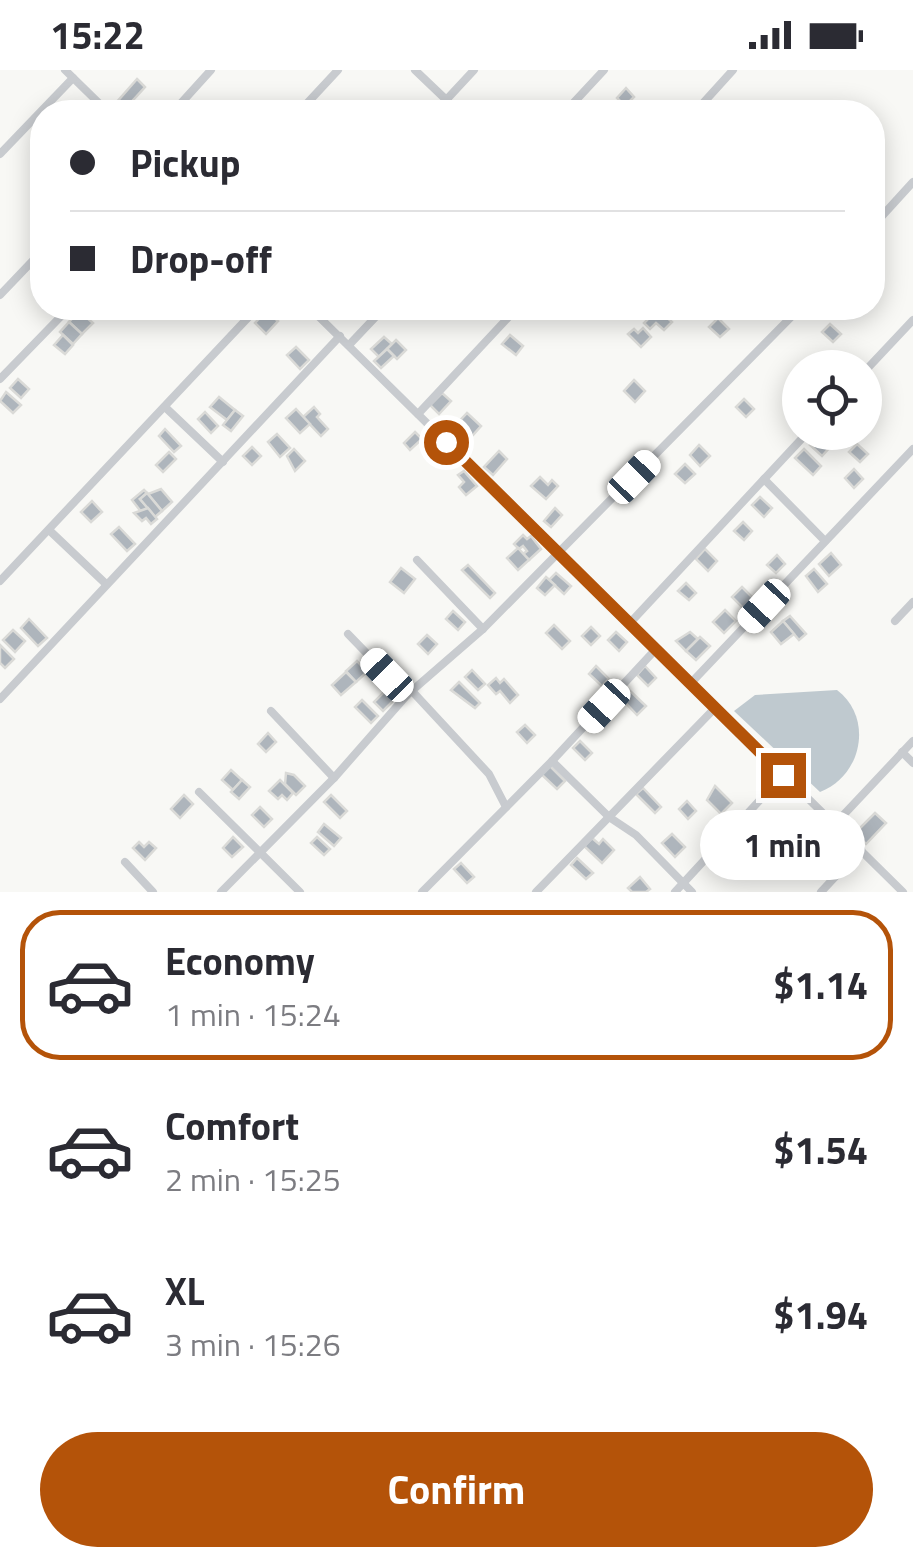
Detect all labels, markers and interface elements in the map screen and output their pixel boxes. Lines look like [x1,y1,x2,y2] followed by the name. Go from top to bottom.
[50,6,145,64] text: 15:22
[130,134,240,192] text: Pickup
[130,230,272,288] text: Drop-off
[782,350,882,450] map controls
[782,350,882,450] button: locate
[424,420,469,465] route start
[602,445,666,509] car
[733,574,795,638] car
[355,643,419,707] car
[573,674,635,738] car
[761,753,806,798] route end
[700,810,866,880] callout: 1 min
[744,821,821,869] text: 1 min
[165,932,315,990] text: Economy
[45,940,135,1030] icon: car
[773,956,868,1014] text: $1.14
[165,990,341,1038] text: 1 min · 15:24
[165,1097,299,1155] text: Comfort
[45,1105,135,1195] icon: car
[773,1121,868,1179] text: $1.54
[165,1155,341,1203] text: 2 min · 15:25
[165,1262,205,1320] text: XL
[45,1270,135,1360] icon: car
[773,1286,868,1344] text: $1.94
[165,1320,341,1368] text: 3 min · 15:26
[40,1432,873,1547] button: Confirm

